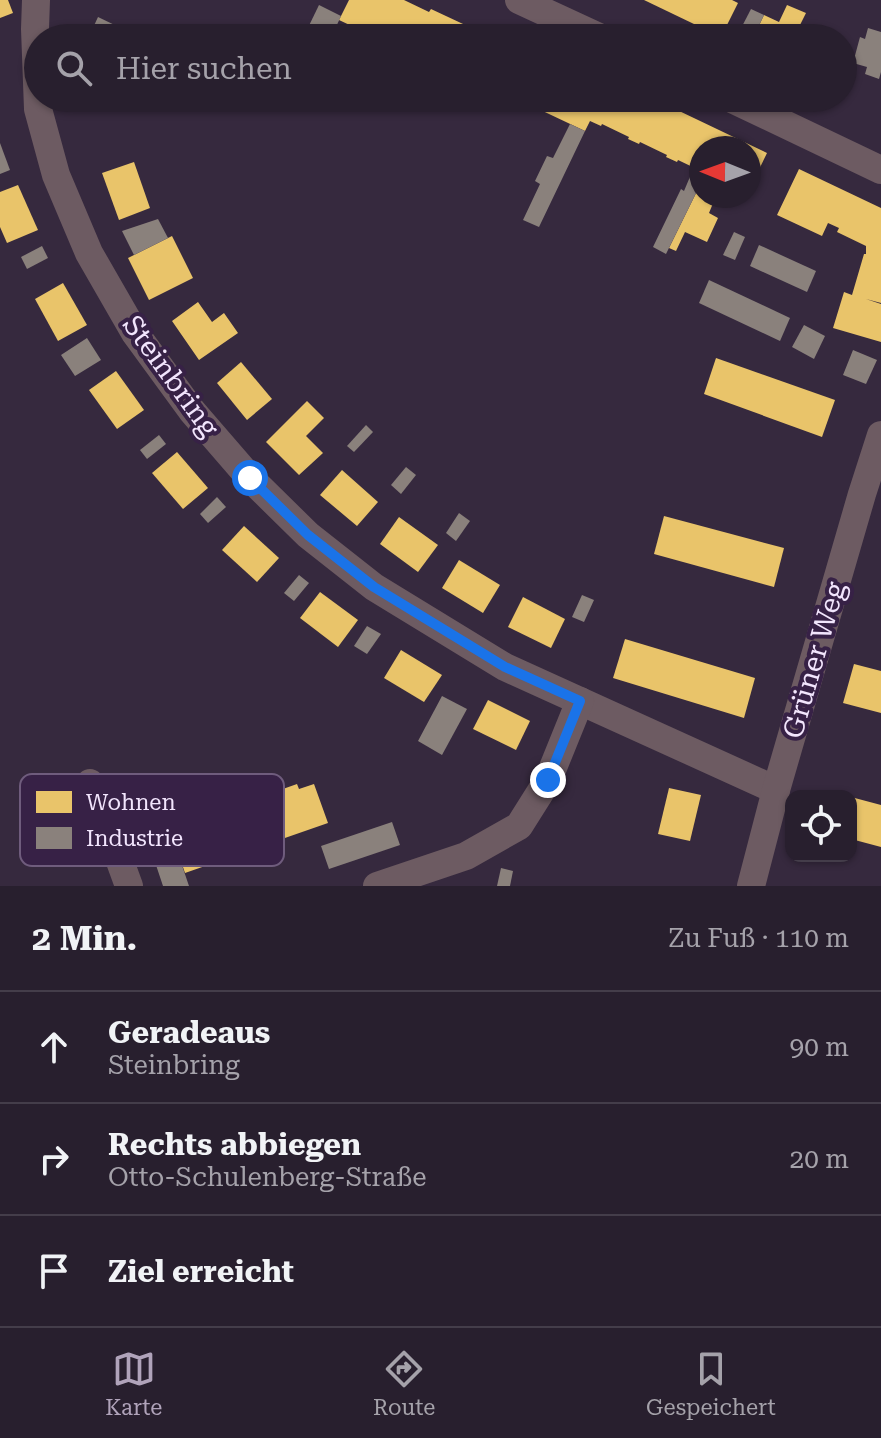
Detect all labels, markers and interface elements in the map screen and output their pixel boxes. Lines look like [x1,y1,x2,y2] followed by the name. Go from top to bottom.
[24,24,857,112] search box
[52,46,96,90] icon: search
[116,51,292,86] text: Hier suchen
[689,136,761,208] north arrow
[116,309,226,443] street label: Steinbring
[232,460,268,496] route start
[776,578,852,742] street label: Grüner Weg
[530,762,566,798] route end
[20,774,284,866] legend
[86,790,176,815] text: Wohnen
[785,790,857,862] map controls
[785,790,857,862] button: locate
[86,826,183,851] text: Industrie
[32,918,137,958] text: 2 Min.
[668,923,849,953] text: Zu Fuß · 110 m
[108,1015,270,1050] text: Geradeaus
[32,1025,76,1069] icon: ahead
[790,1032,849,1062] text: 90 m
[108,1050,240,1080] text: Steinbring
[108,1127,361,1162] text: Rechts abbiegen
[32,1137,76,1181] icon: right
[790,1144,849,1174] text: 20 m
[108,1162,427,1192] text: Otto-Schulenberg-Straße
[32,1249,76,1293] icon: arrive
[108,1254,294,1289] text: Ziel erreicht
[105,1347,162,1420] tab: Karte
[373,1347,435,1420] tab: Route
[646,1347,776,1420] tab: Gespeichert

